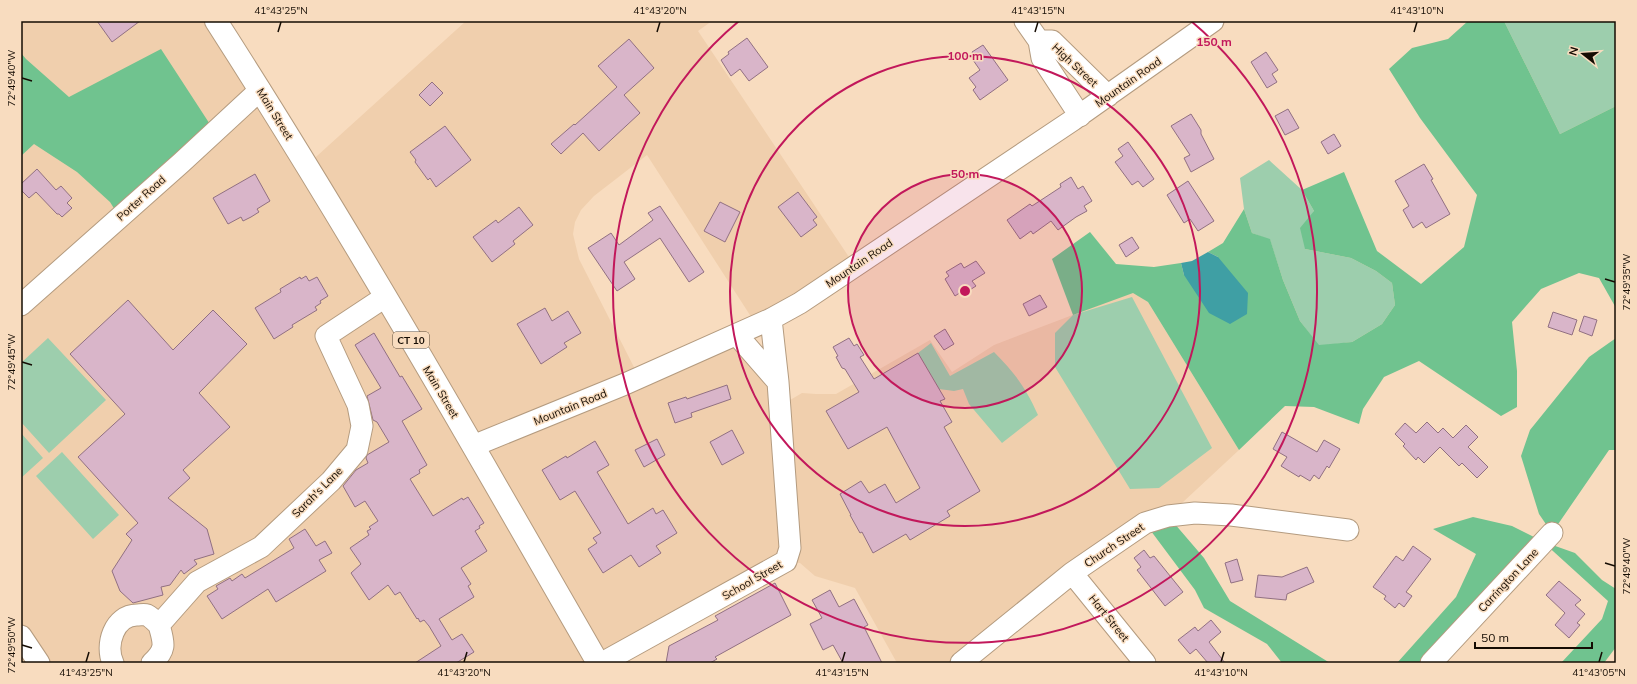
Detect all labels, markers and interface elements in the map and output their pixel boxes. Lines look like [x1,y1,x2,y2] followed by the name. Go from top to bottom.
[254,4,308,17] text: 41°43'25"N
[633,4,687,17] text: 41°43'20"N
[1011,4,1065,17] text: 41°43'15"N
[1390,4,1444,17] text: 41°43'10"N
[1196,34,1232,49] text: 150 m
[1563,34,1603,74] north arrow
[1049,40,1101,90] street label: High Street
[1566,45,1581,57] text: N
[947,48,983,63] text: 100 m
[5,50,18,106] text: 72°49'40"W
[1092,54,1164,110] street label: Mountain Road
[254,86,296,143] street label: Main Street
[951,166,979,181] text: 50 m
[114,172,168,224] street label: Porter Road
[823,235,895,291] street label: Mountain Road
[1620,254,1633,310] text: 72°49'35"W
[958,284,972,298] centre of rings
[393,332,429,348] road number: CT 10
[5,334,18,390] text: 72°49'45"W
[420,363,462,421] street label: Main Street
[531,386,609,428] street label: Mountain Road
[289,464,345,520] street label: Sarah's Lane
[1081,520,1147,570] street label: Church Street
[1620,538,1633,594] text: 72°49'40"W
[1475,545,1541,615] street label: Carrington Lane
[719,557,785,603] street label: School Street
[1086,592,1132,644] street label: Hart Street
[5,617,18,673] text: 72°49'50"W
[1475,624,1592,650] scale bar
[1481,630,1509,645] text: 50 m
[59,666,113,679] text: 41°43'25"N
[437,666,491,679] text: 41°43'20"N
[815,666,869,679] text: 41°43'15"N
[1194,666,1248,679] text: 41°43'10"N
[1572,666,1626,679] text: 41°43'05"N

